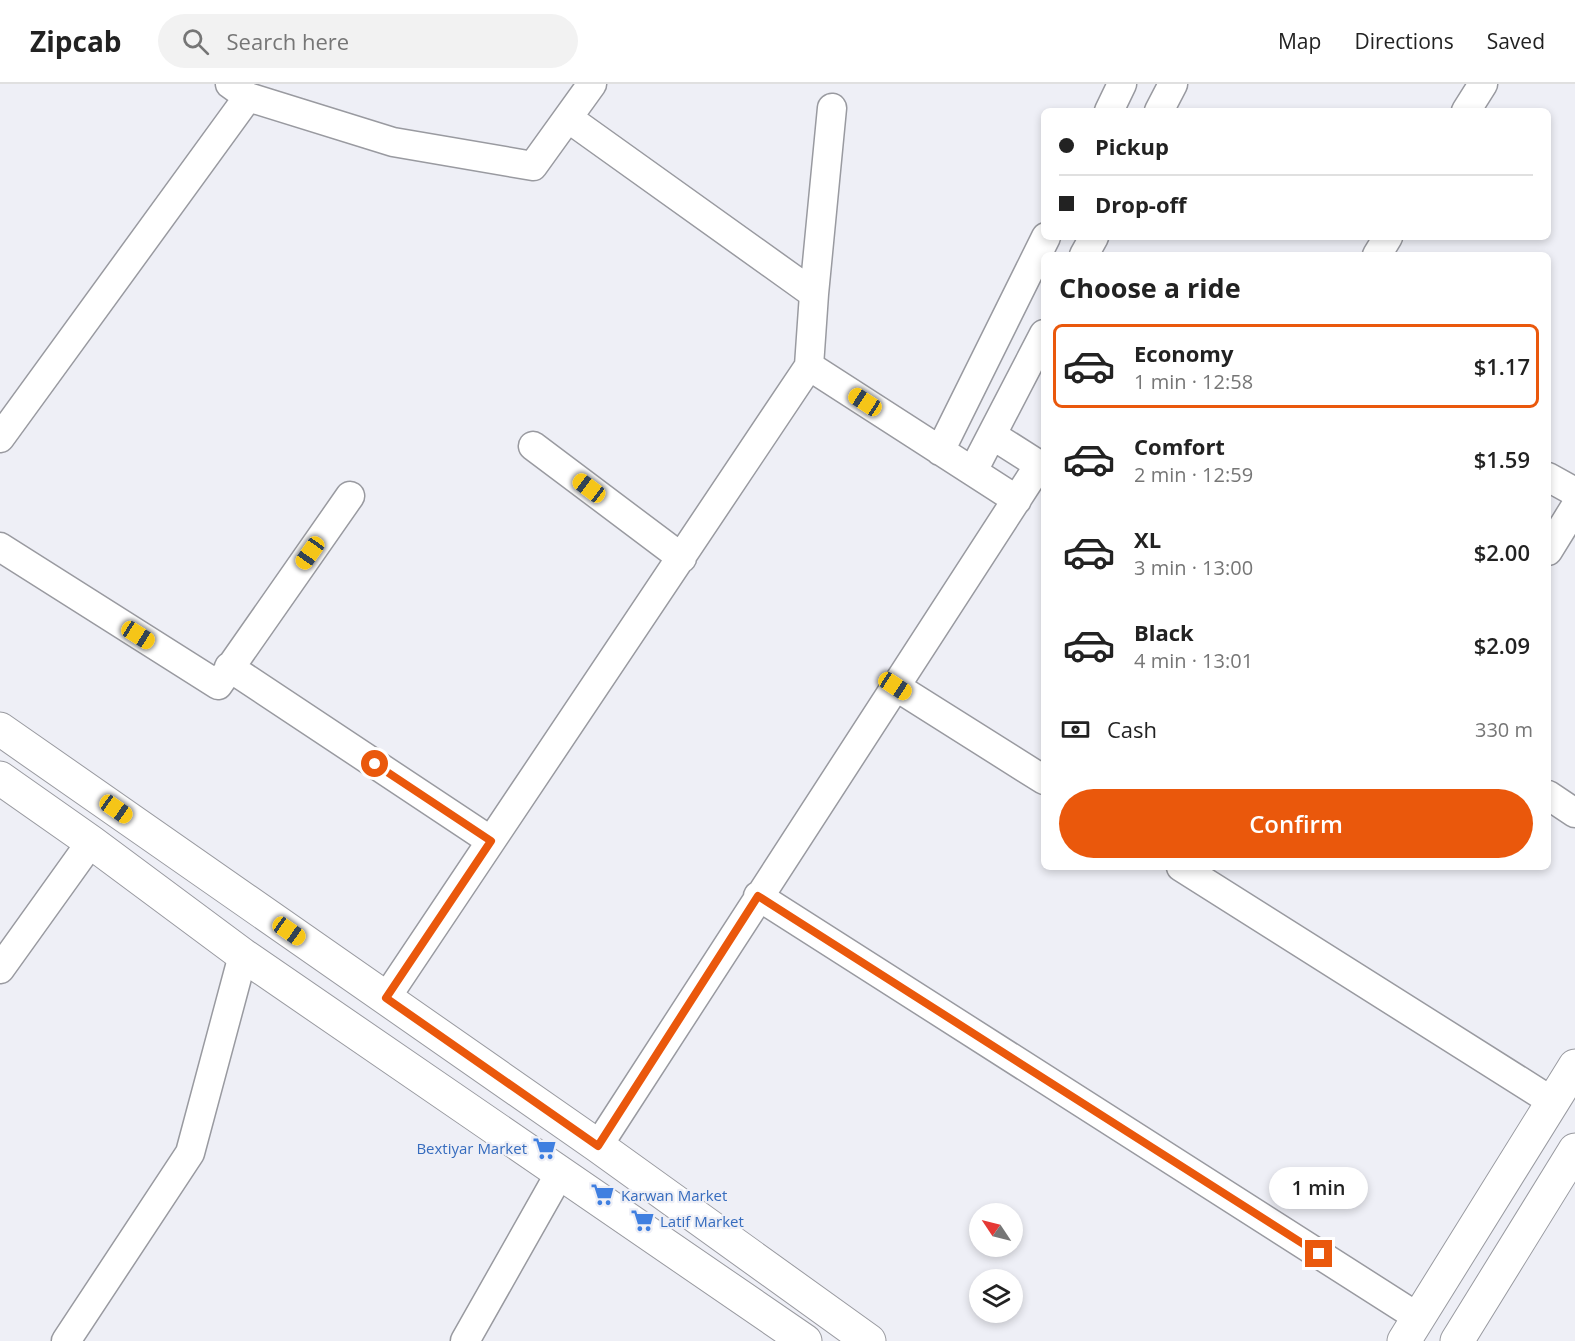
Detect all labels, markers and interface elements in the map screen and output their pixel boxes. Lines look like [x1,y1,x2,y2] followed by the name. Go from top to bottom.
[158,14,578,68] search box
[30,22,122,60] text: Zipcab
[179,25,212,58] icon: search
[227,26,349,56] text: Search here
[1278,27,1321,55] text: Map
[1354,27,1454,55] text: Directions
[1487,27,1545,55] text: Saved
[1095,131,1169,161] text: Pickup
[1095,189,1187,219] text: Drop-off
[1059,269,1241,306] text: Choose a ride
[1134,338,1233,368] text: Economy
[1062,339,1116,393] icon: car
[1474,351,1530,381] text: $1.17
[1134,368,1253,395] text: 1 min · 12:58
[845,385,885,419] car
[1134,431,1225,461] text: Comfort
[1062,432,1116,486] icon: car
[1474,444,1530,474] text: $1.59
[1134,461,1253,488] text: 2 min · 12:59
[569,470,609,506] car
[1134,524,1161,554] text: XL
[1062,525,1116,579] icon: car
[292,533,328,573] car
[1474,537,1530,567] text: $2.00
[1134,554,1253,581] text: 3 min · 13:00
[1134,617,1194,647] text: Black
[118,618,158,652] car
[1062,618,1116,672] icon: car
[1474,630,1530,660] text: $2.09
[1134,647,1253,674] text: 4 min · 13:01
[875,669,915,703] car
[1059,713,1092,746] icon: cash
[1107,714,1157,744] text: Cash
[1475,716,1533,743] text: 330 m
[361,750,388,777] route start
[1059,789,1533,858] button: Confirm
[96,791,136,827] car
[269,913,309,949] car
[532,1135,558,1161] supermarket icon: Bextiyar Market
[416,1138,527,1158] place label: Bextiyar Market
[1270,1167,1368,1209] callout: 1 min
[1292,1174,1346,1201] text: 1 min
[590,1182,616,1208] supermarket icon: Karwan Market
[621,1185,727,1205] place label: Karwan Market
[969,1203,1023,1257] north arrow
[969,1203,1023,1323] map controls
[629,1208,655,1234] supermarket icon: Latif Market
[660,1211,744,1231] place label: Latif Market
[1305,1240,1332,1267] route end
[969,1269,1023,1323] button: layers

